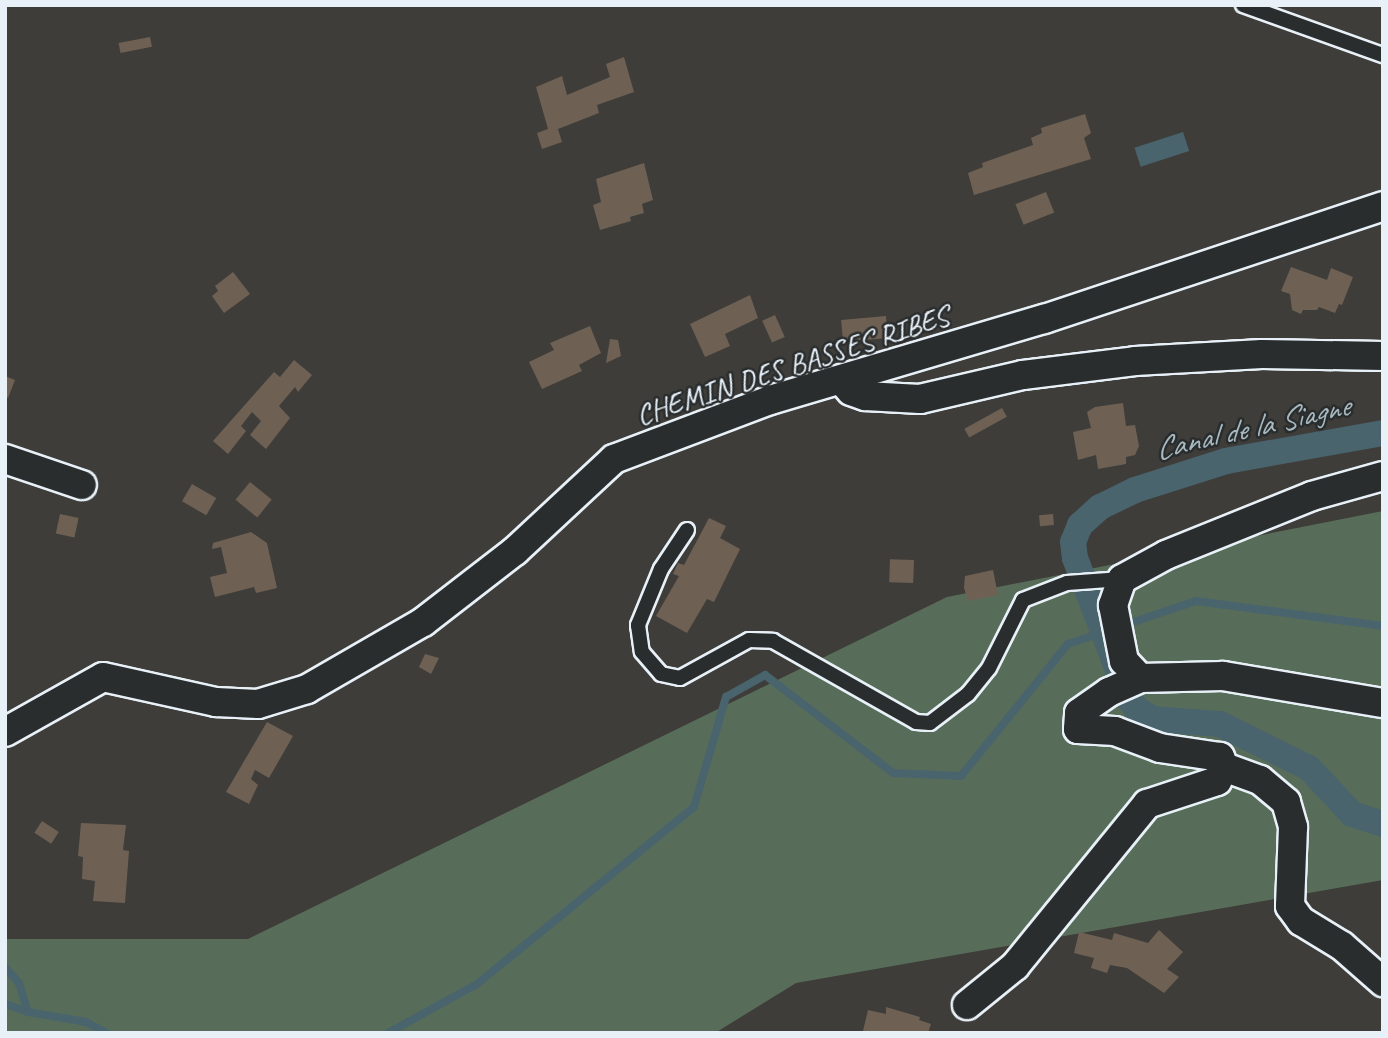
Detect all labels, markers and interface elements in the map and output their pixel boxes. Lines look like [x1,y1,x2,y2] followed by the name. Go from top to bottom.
[630,297,954,433] street label: CHEMIN DES BASSES RIBES
[1151,387,1353,469] water label: Canal de la Siagne

